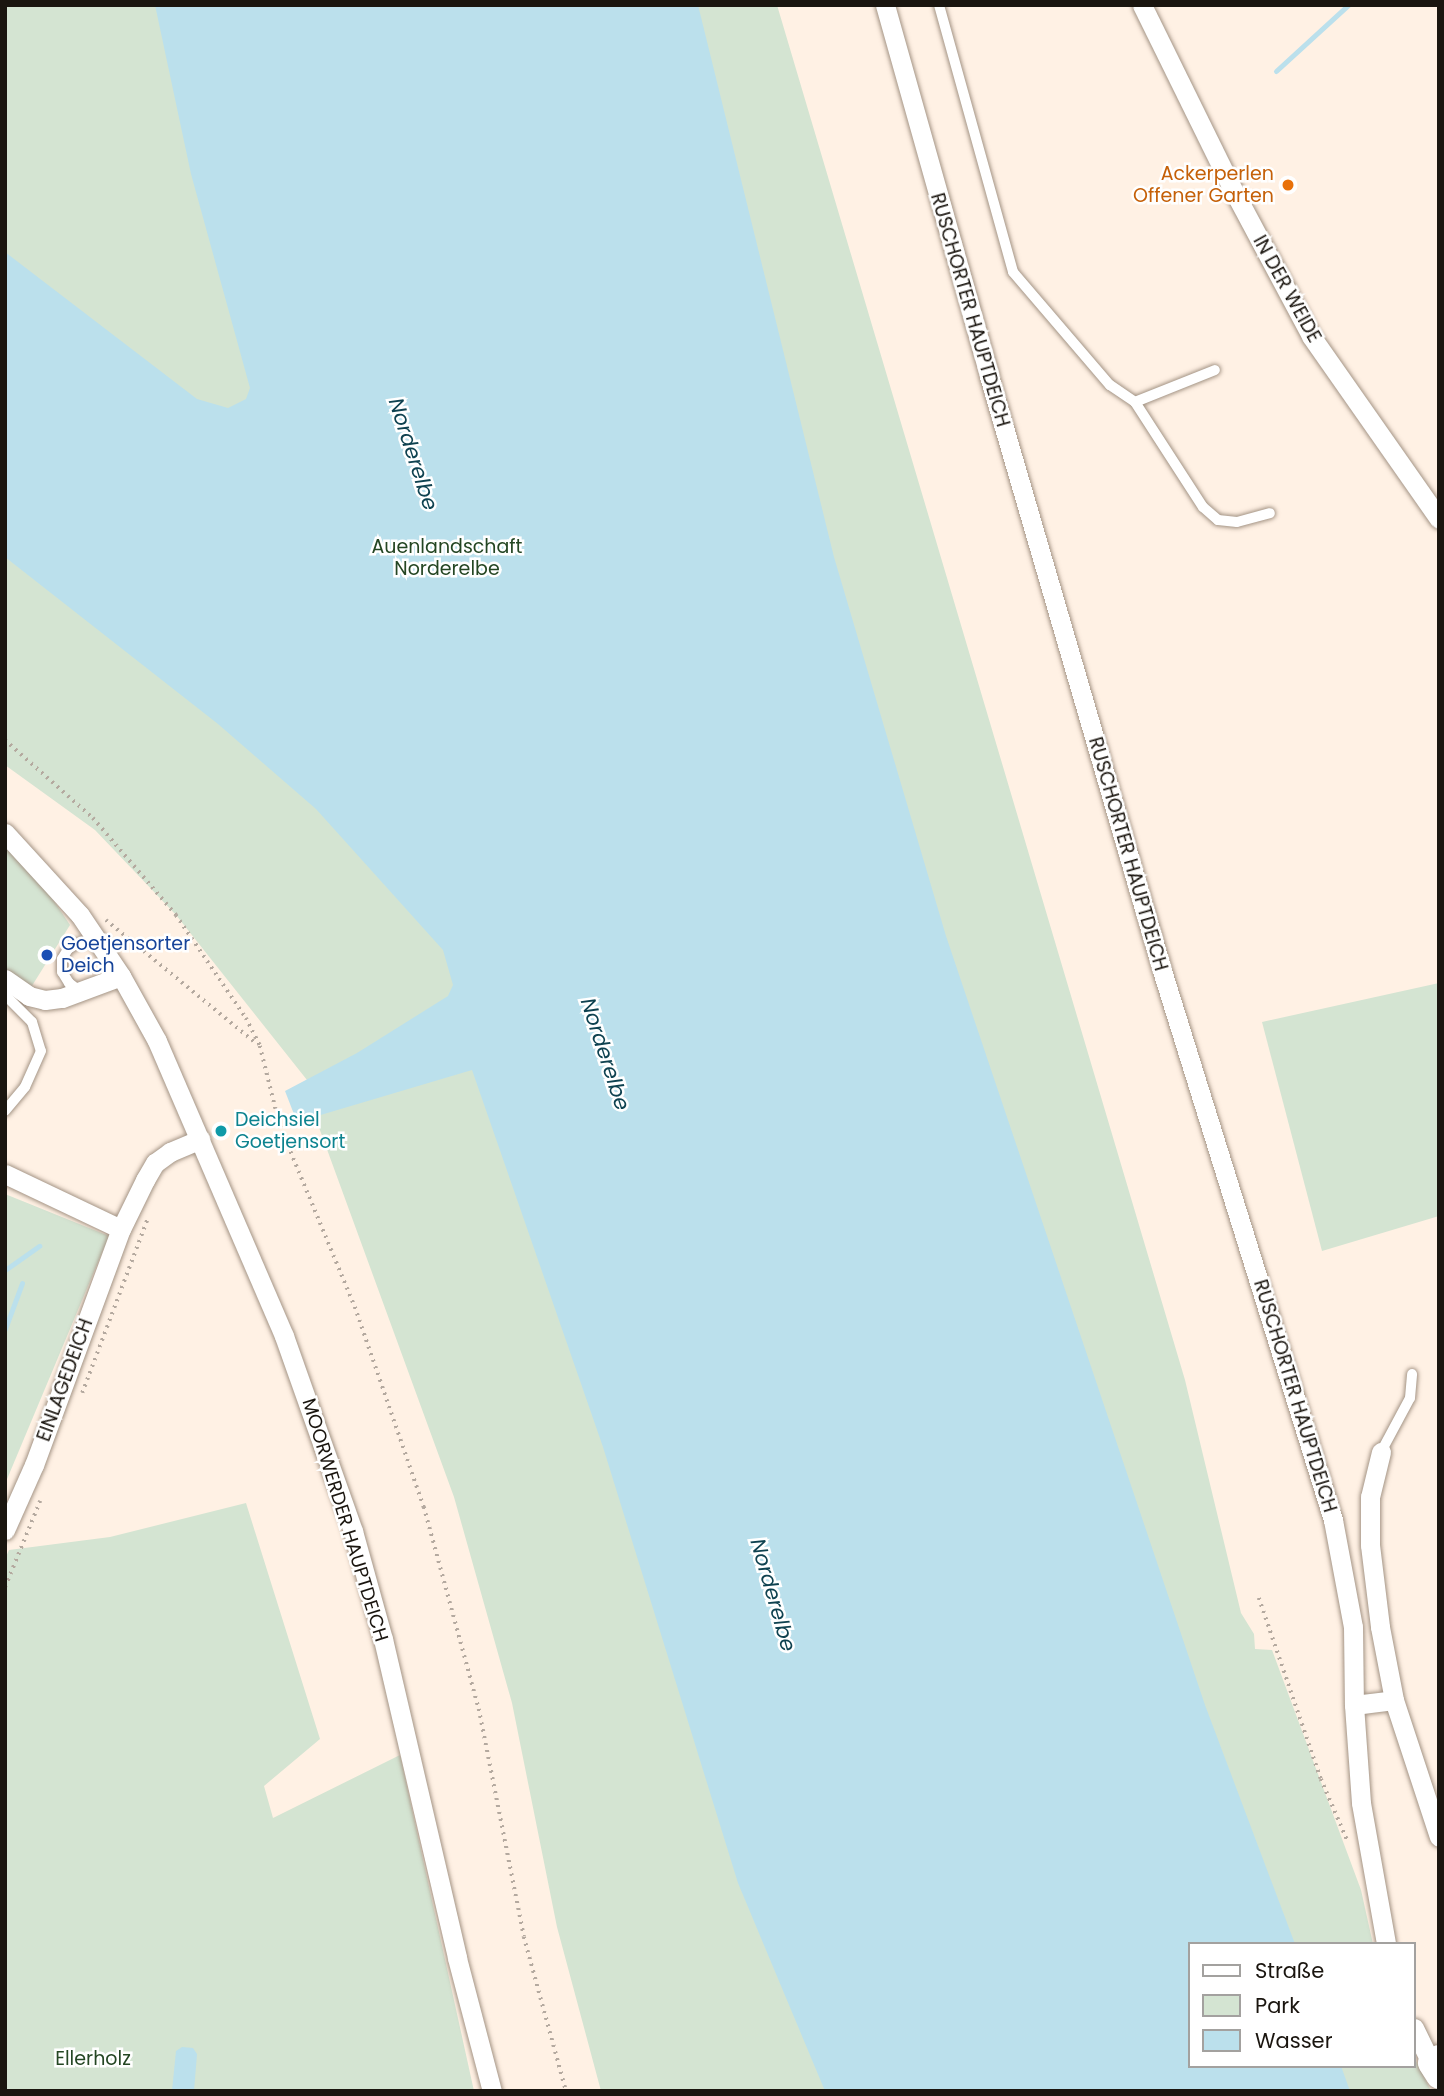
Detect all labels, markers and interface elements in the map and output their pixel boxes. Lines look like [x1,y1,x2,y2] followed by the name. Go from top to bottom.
[1133,163,1274,207] place label: Ackerperlen Offener Garten
[1280,177,1296,193] marker: Ackerperlen Offener Garten
[926,190,1014,430] street label: RUSCHORTER HAUPTDEICH
[1248,231,1326,347] street label: IN DER WEIDE
[383,395,443,513] water label: Norderelbe
[371,536,523,580] park label: Auenlandschaft Norderelbe
[1084,734,1172,974] street label: RUSCHORTER HAUPTDEICH
[61,933,190,977] place label: Goetjensorter Deich
[39,947,55,963] marker: Goetjensorter Deich
[575,995,635,1113] water label: Norderelbe
[235,1109,345,1153] place label: Deichsiel Goetjensort
[213,1123,229,1139] marker: Deichsiel Goetjensort
[1249,1277,1341,1515] street label: RUSCHORTER HAUPTDEICH
[32,1315,98,1445] street label: EINLAGEDEICH
[297,1396,393,1644] street label: MOORWERDER HAUPTDEICH
[745,1536,801,1654] water label: Norderelbe
[1188,1942,1416,2068] legend
[1255,1956,1324,1985] text: Straße
[1255,1991,1300,2020] text: Park
[1255,2026,1332,2055] text: Wasser
[55,2048,131,2070] park label: Ellerholz

